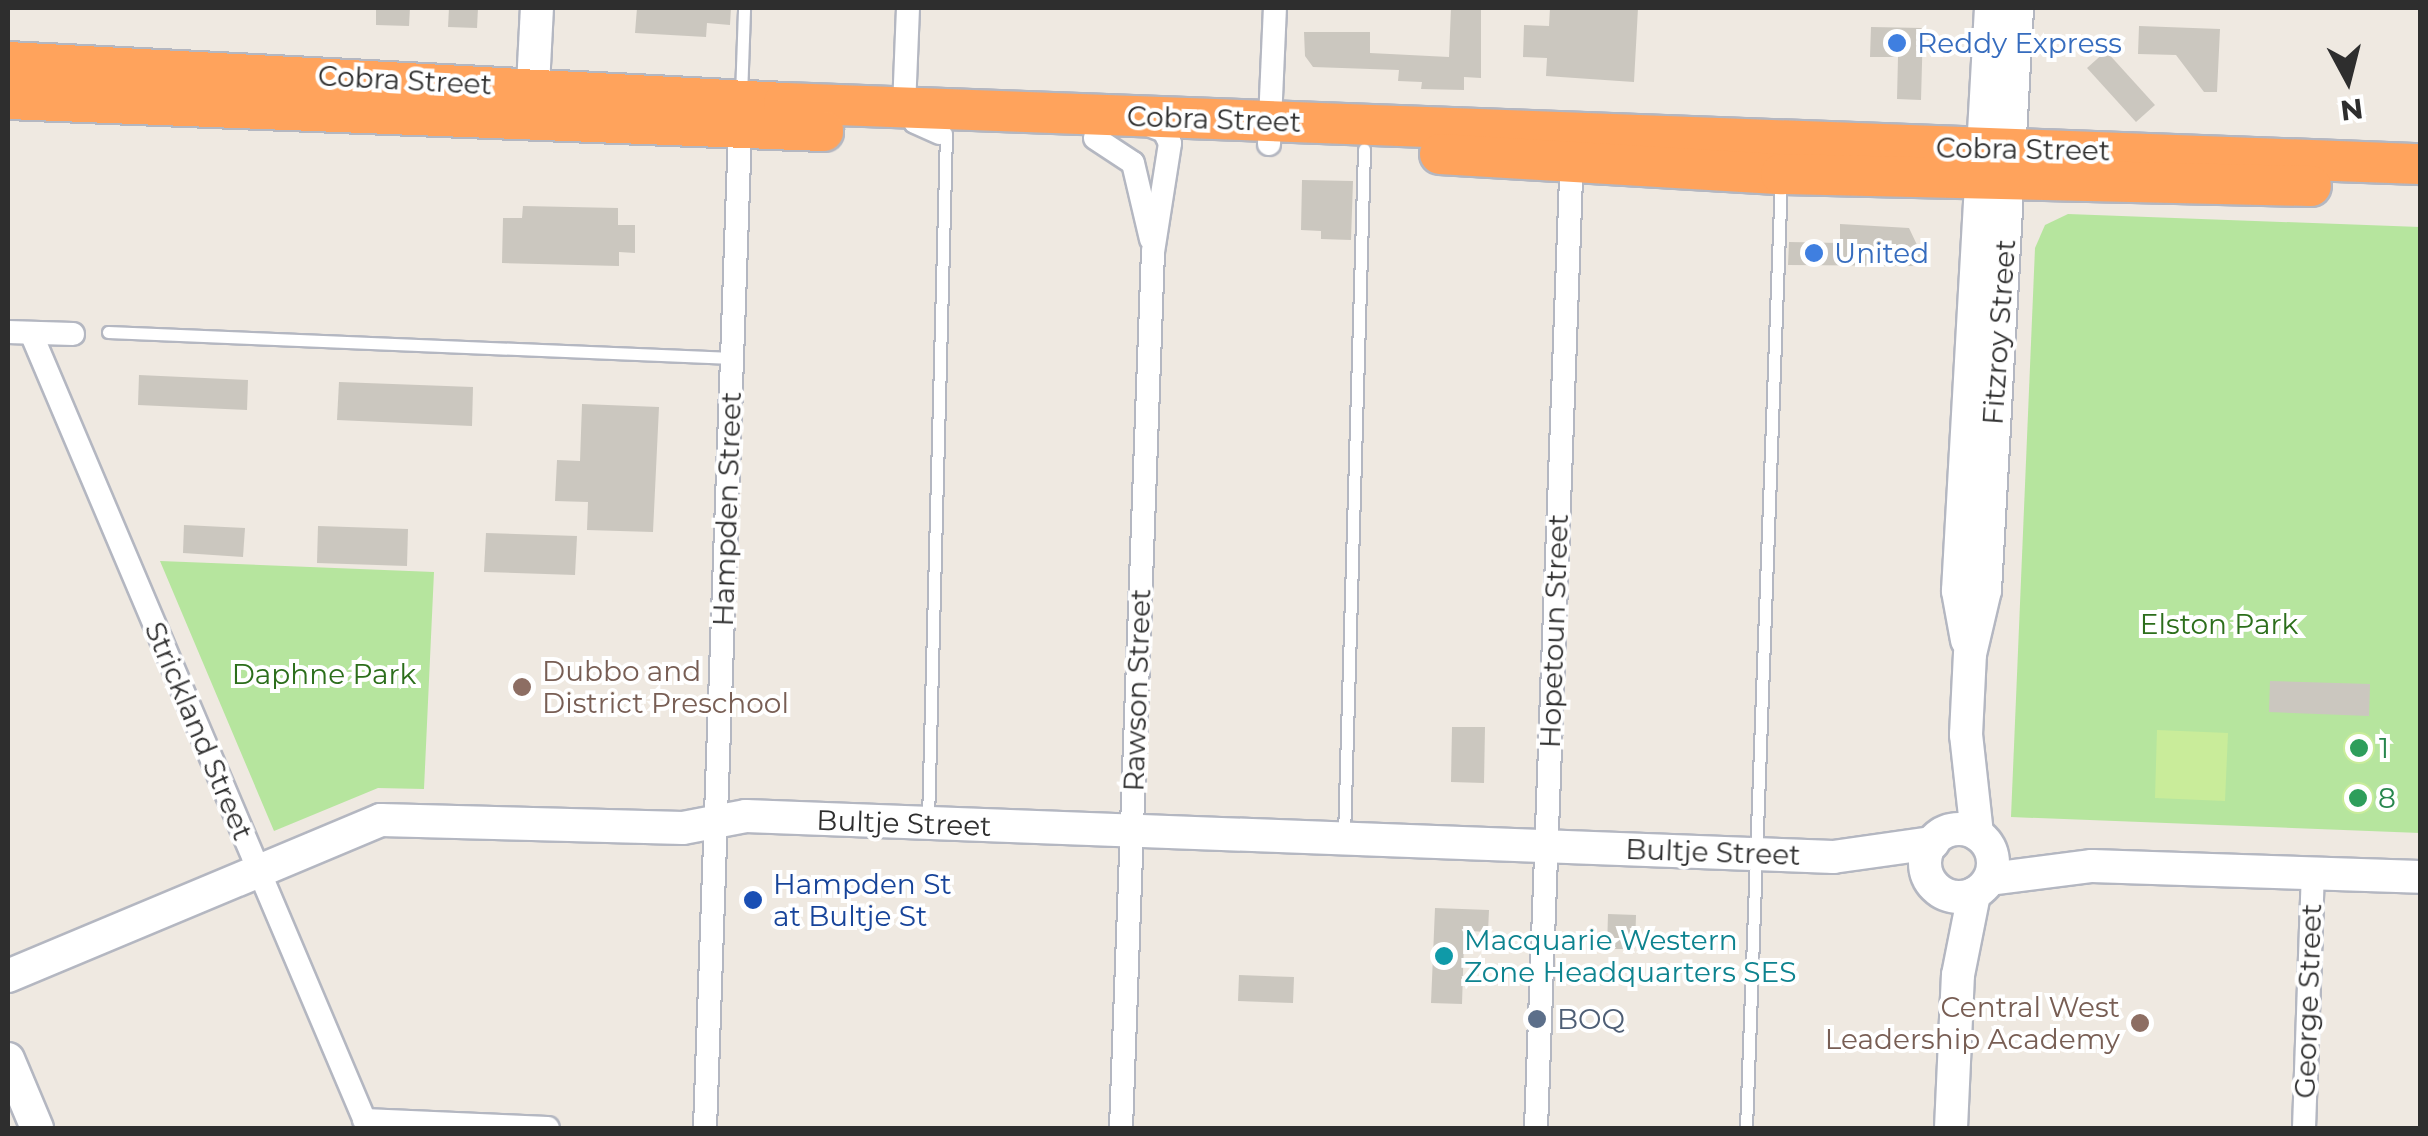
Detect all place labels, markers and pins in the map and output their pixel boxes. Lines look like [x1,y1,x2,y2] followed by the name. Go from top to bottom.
[1917,26,2122,60] place label: Reddy Express
[1886,32,1908,54] marker: Reddy Express
[1834,236,1929,270] place label: United
[1803,242,1825,264] marker: United
[542,654,789,720] place label: Dubbo and District Preschool
[511,676,533,698] marker: Dubbo and District Preschool
[2379,731,2389,765] place label: 1
[2348,737,2370,759] marker: 1
[2378,781,2396,815] place label: 8
[2347,787,2369,809] marker: 8
[773,867,952,933] place label: Hampden St at Bultje St
[742,889,764,911] marker: Hampden St at Bultje St
[1464,923,1796,989] place label: Macquarie Western Zone Headquarters SES
[1433,945,1455,967] marker: Macquarie Western Zone Headquarters SES
[1825,990,2120,1056] place label: Central West Leadership Academy
[1557,1002,1625,1036] place label: BOQ
[1526,1008,1548,1030] marker: BOQ
[2129,1012,2151,1034] marker: Central West Leadership Academy

